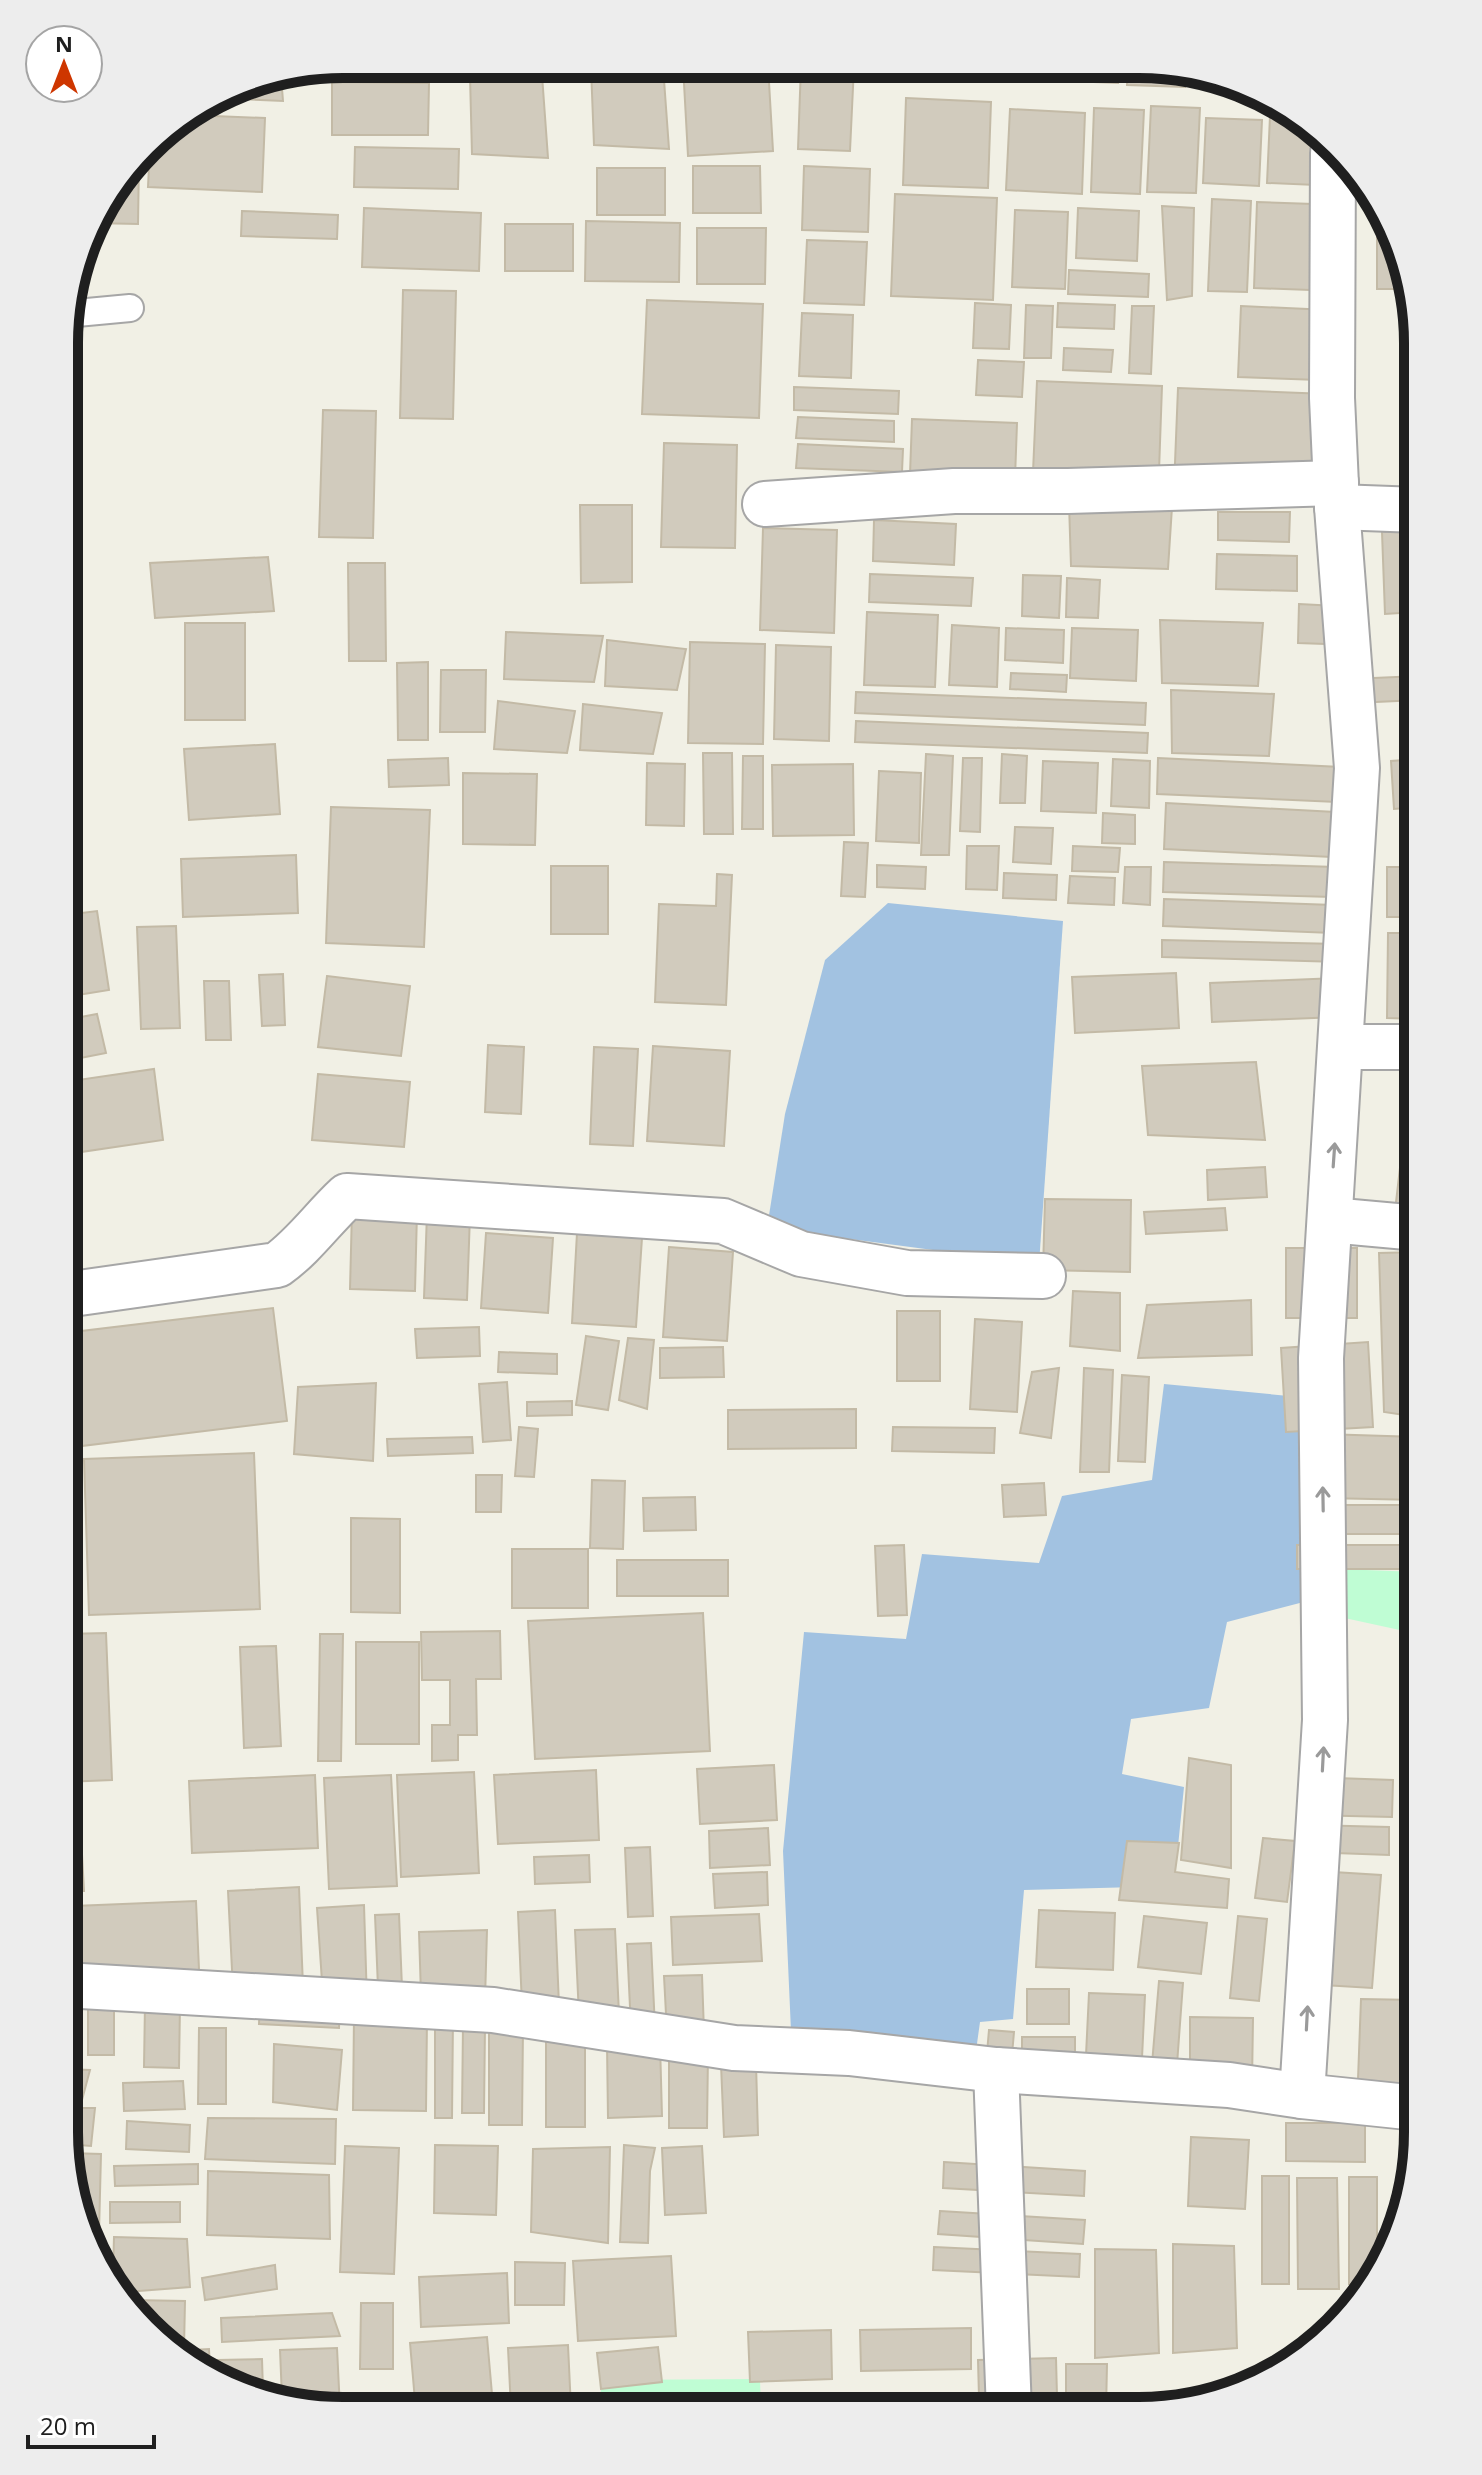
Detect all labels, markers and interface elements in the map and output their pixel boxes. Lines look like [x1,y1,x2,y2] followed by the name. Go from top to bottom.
[24,24,104,104] north arrow
[55,28,73,58] text: N
[1327,1142,1342,1169] one-way arrow
[1315,1486,1331,1513] one-way arrow
[1316,1746,1331,1773] one-way arrow
[1300,2005,1315,2032] one-way arrow
[28,2399,154,2449] scale bar
[40,2409,96,2442] text: 20 m

